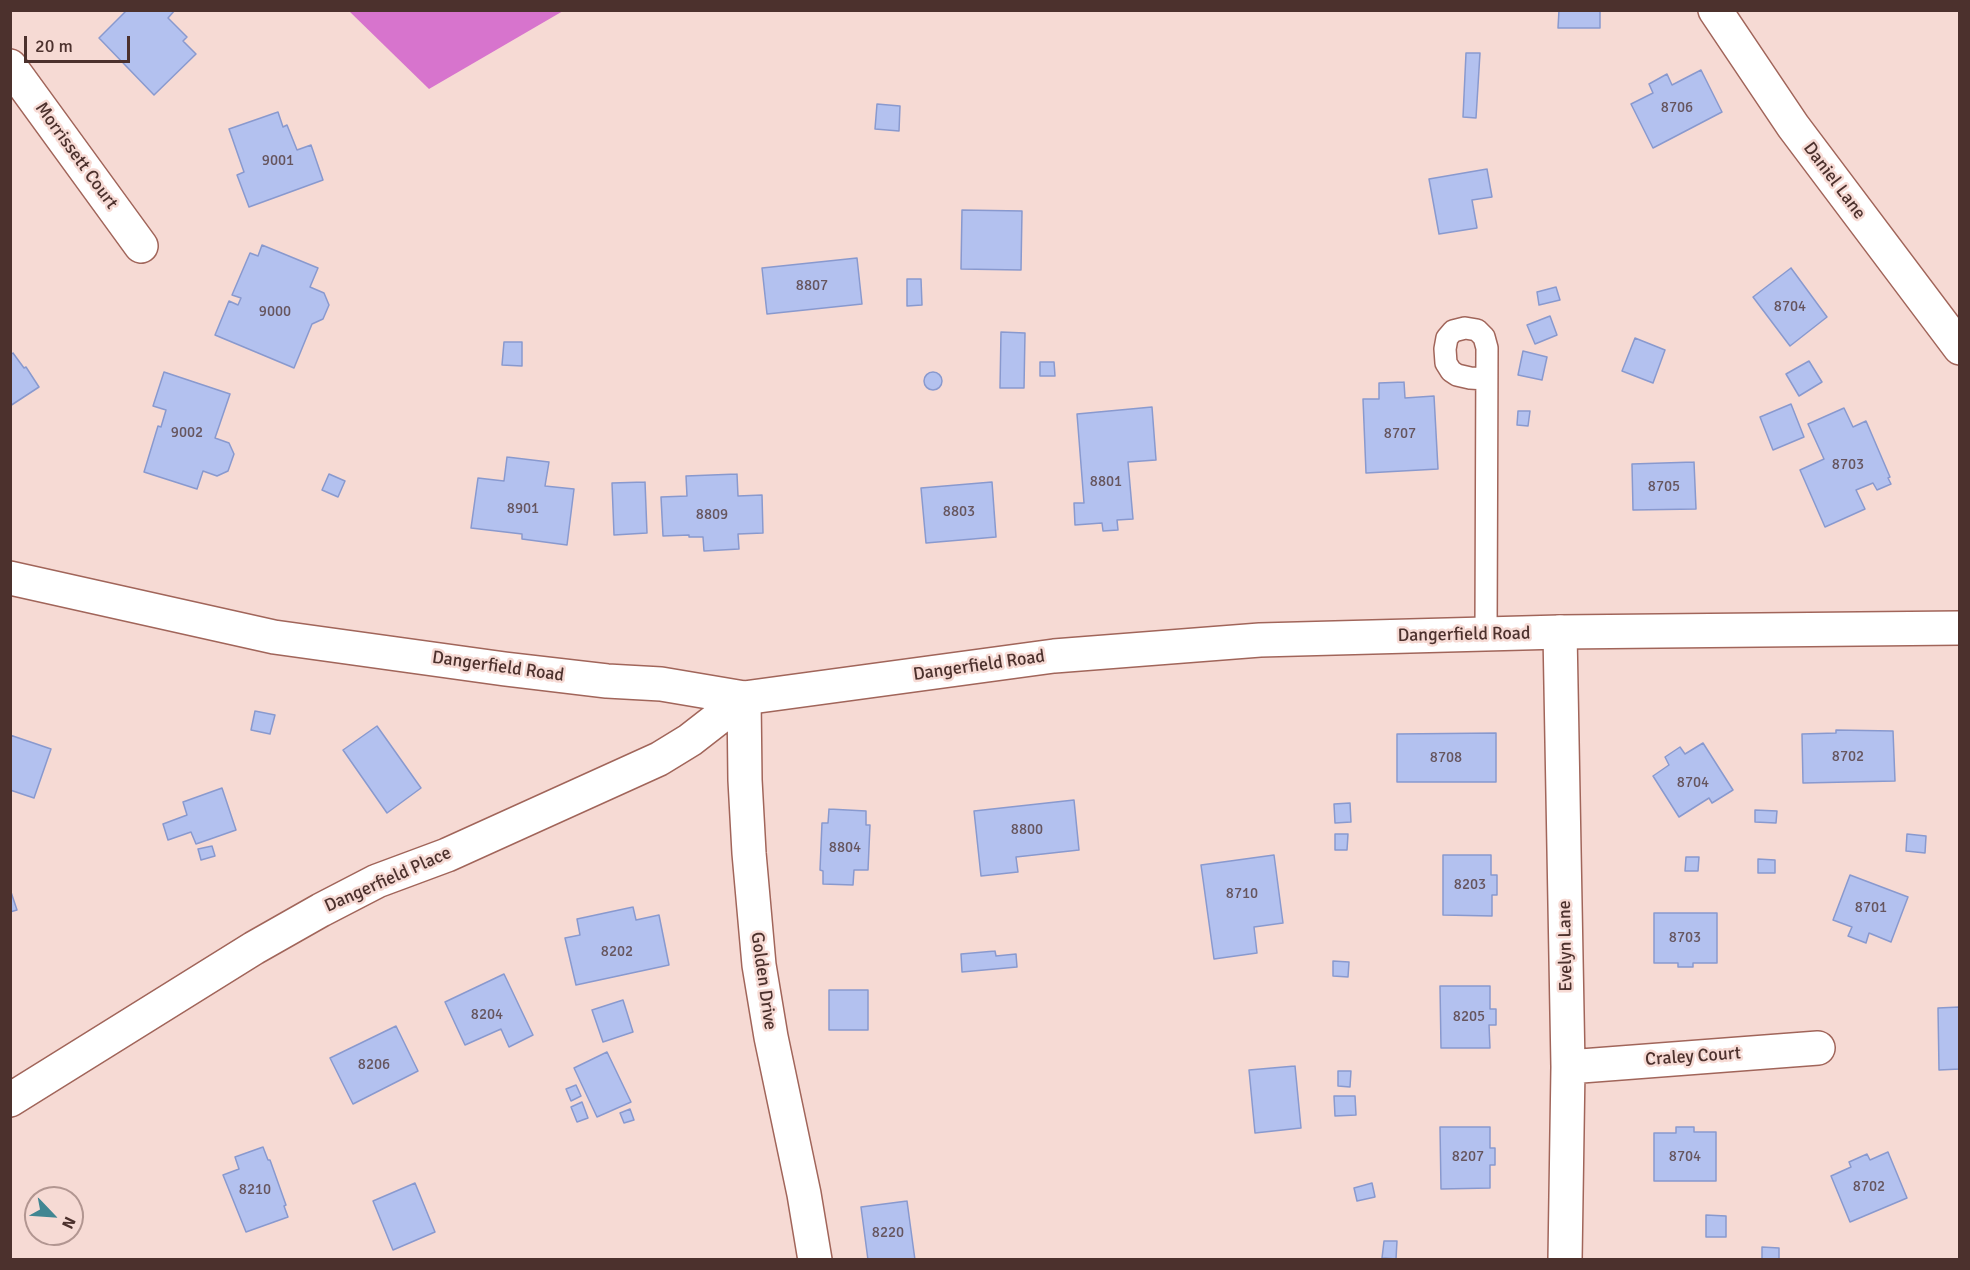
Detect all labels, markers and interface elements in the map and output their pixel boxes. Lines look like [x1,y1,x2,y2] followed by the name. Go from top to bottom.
[27,24,134,62] scale bar
[35,35,73,57] text: 20 m
[30,98,122,214] street label: Morrissett Court
[1661,99,1693,117] house number: 8706
[1798,138,1870,224] street label: Daniel Lane
[262,152,294,170] house number: 9001
[796,277,828,295] house number: 8807
[1774,298,1806,316] house number: 8704
[259,303,291,321] house number: 9000
[171,424,203,442] house number: 9002
[1384,425,1416,443] house number: 8707
[1832,456,1864,474] house number: 8703
[1090,473,1122,491] house number: 8801
[1648,478,1680,496] house number: 8705
[507,500,539,518] house number: 8901
[943,503,975,521] house number: 8803
[696,506,728,524] house number: 8809
[1397,623,1531,647] street label: Dangerfield Road
[912,646,1046,686] street label: Dangerfield Road
[431,647,565,687] street label: Dangerfield Road
[1832,748,1864,766] house number: 8702
[1430,749,1462,767] house number: 8708
[1677,774,1709,792] house number: 8704
[1011,821,1043,839] house number: 8800
[829,839,861,857] house number: 8804
[321,842,455,918] street label: Dangerfield Place
[1454,876,1486,894] house number: 8203
[1226,885,1258,903] house number: 8710
[1855,899,1887,917] house number: 8701
[1554,900,1578,992] street label: Evelyn Lane
[1669,929,1701,947] house number: 8703
[745,931,781,1031] street label: Golden Drive
[601,943,633,961] house number: 8202
[471,1006,503,1024] house number: 8204
[1453,1008,1485,1026] house number: 8205
[1644,1043,1742,1071] street label: Craley Court
[358,1056,390,1074] house number: 8206
[1452,1148,1484,1166] house number: 8207
[1669,1148,1701,1166] house number: 8704
[1853,1178,1885,1196] house number: 8702
[239,1181,271,1199] house number: 8210
[24,1186,84,1246] north arrow
[57,1213,80,1232] text: N
[872,1224,904,1242] house number: 8220

